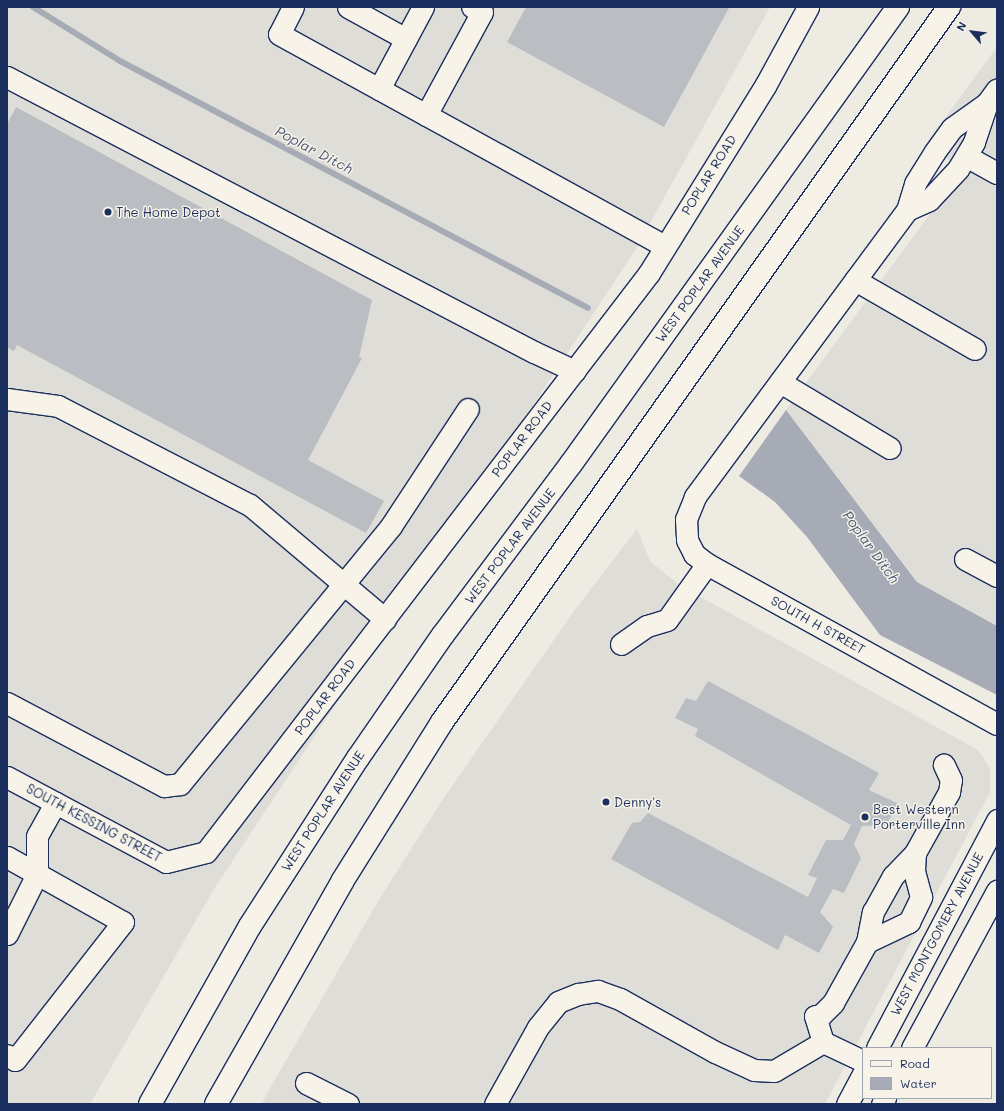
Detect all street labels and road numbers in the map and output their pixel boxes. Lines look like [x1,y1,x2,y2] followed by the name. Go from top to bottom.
[678,132,740,218] street label: POPLAR ROAD
[652,223,748,345] street label: WEST POPLAR AVENUE
[488,398,556,480] street label: POPLAR ROAD
[461,485,559,607] street label: WEST POPLAR AVENUE
[768,593,868,657] street label: SOUTH H STREET
[291,656,359,738] street label: POPLAR ROAD
[278,748,368,874] street label: WEST POPLAR AVENUE
[24,781,164,865] street label: SOUTH KESSING STREET
[887,850,987,1018] street label: WEST MONTGOMERY AVENUE

